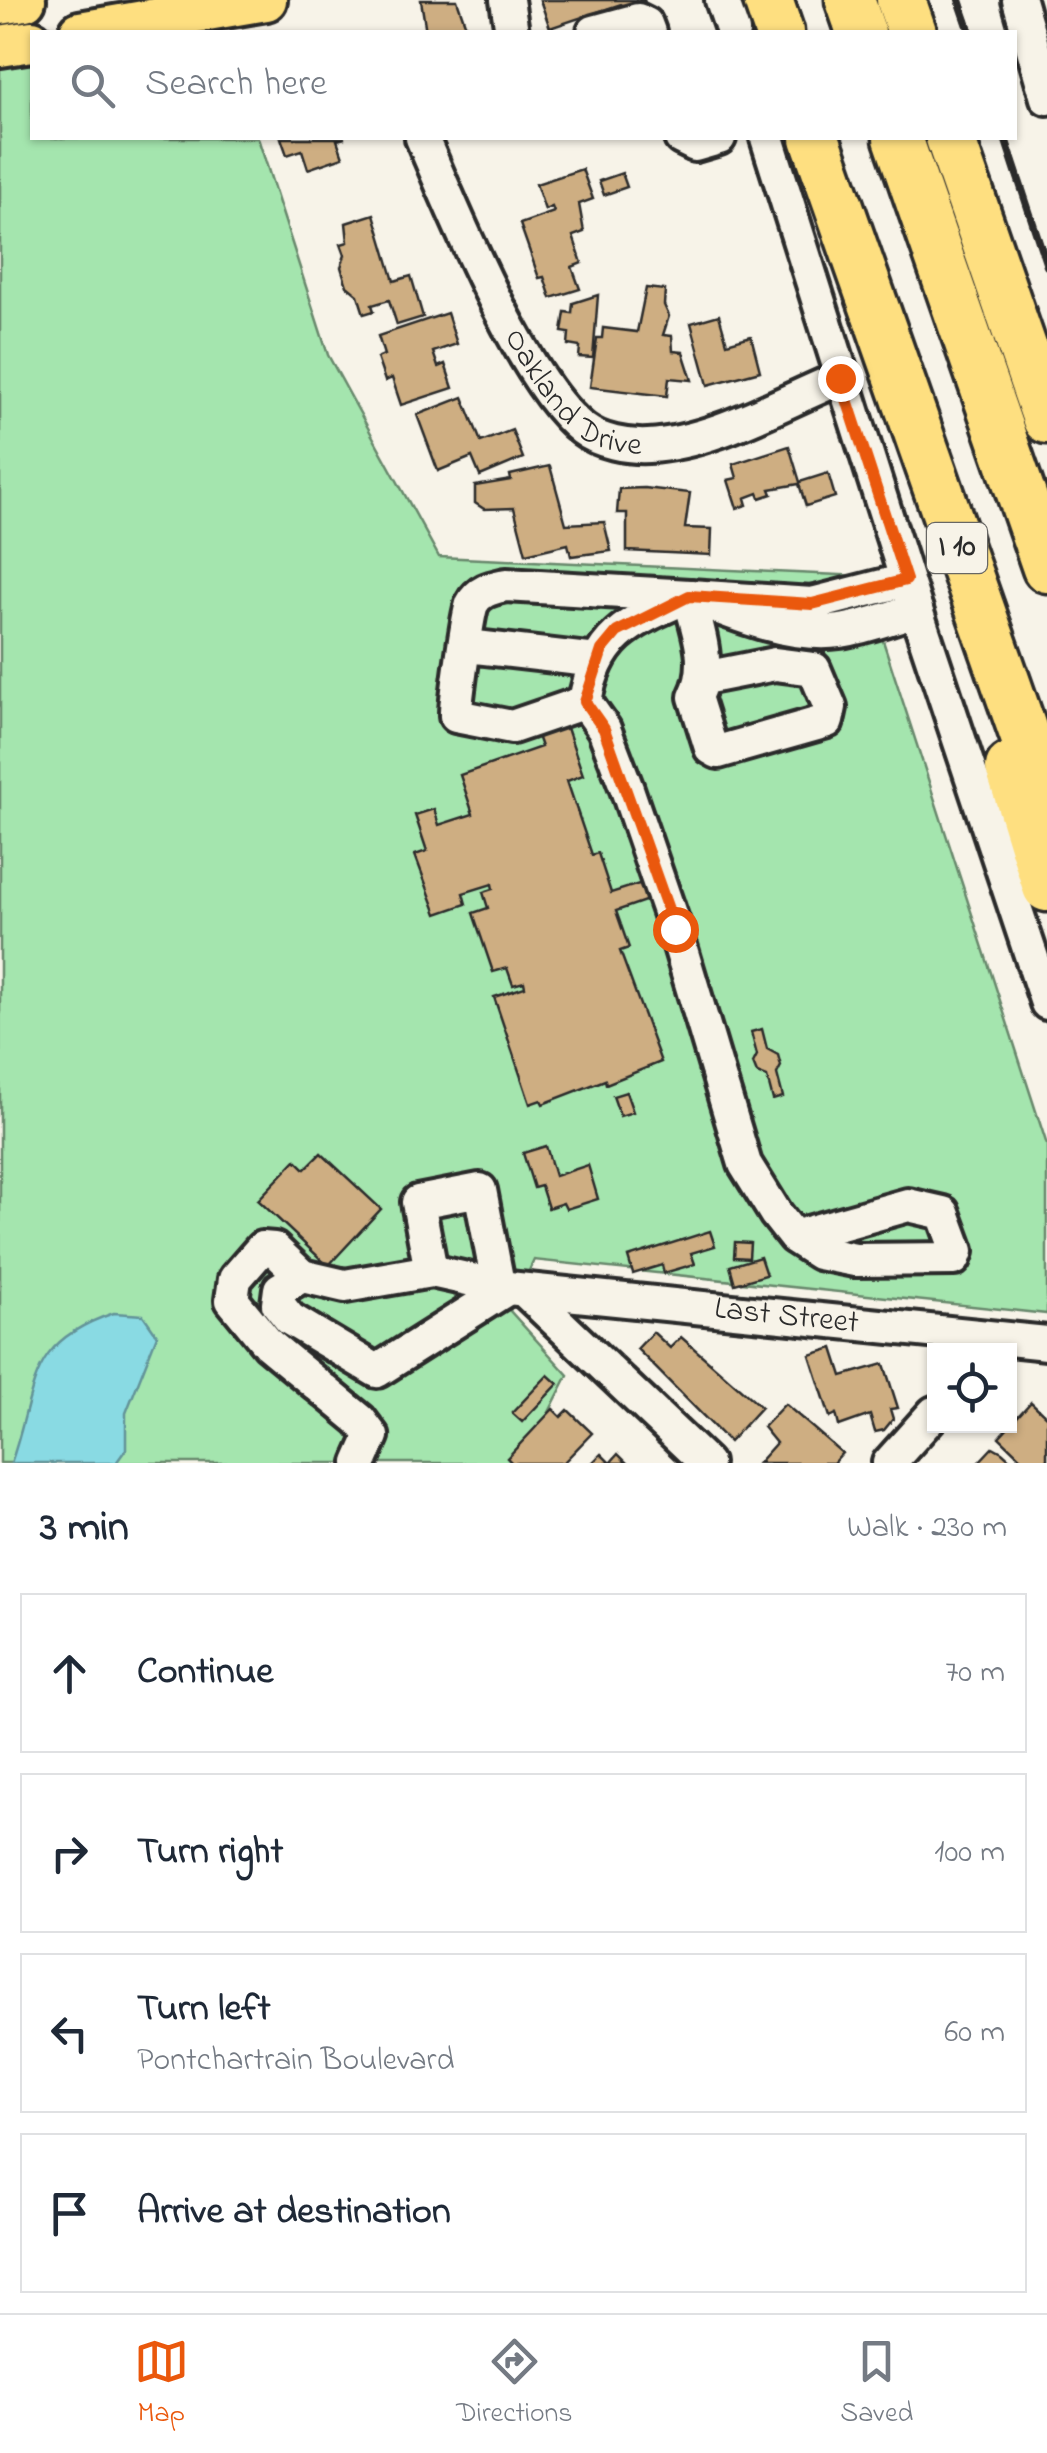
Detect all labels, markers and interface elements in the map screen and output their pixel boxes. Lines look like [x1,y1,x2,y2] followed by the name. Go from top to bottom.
[30,30,1017,140] search box
[145,57,327,113] text: Search here
[65,58,120,113] icon: search
[491,320,644,470] street label: Oakland Drive
[818,356,864,402] route end
[927,523,987,573] road number: I 10
[653,907,699,953] route start
[712,1286,861,1347] street label: Last Street
[927,1343,1017,1433] map controls
[927,1343,1017,1433] button: locate
[40,1498,129,1559] text: 3 min
[847,1505,1007,1552] text: Walk · 230 m
[137,1645,273,1701] text: Continue
[42,1646,97,1701] icon: ahead
[945,1650,1005,1697] text: 70 m
[137,1825,283,1881] text: Turn right
[42,1826,97,1881] icon: right
[934,1830,1005,1877] text: 100 m
[137,1982,270,2038] text: Turn left
[42,2006,97,2061] icon: left
[944,2010,1005,2057] text: 60 m
[137,2038,455,2085] text: Pontchartrain Boulevard
[137,2185,451,2241] text: Arrive at destination
[42,2186,97,2241] icon: arrive
[134,2334,189,2435] tab: Map
[456,2334,573,2435] tab: Directions
[840,2334,913,2435] tab: Saved

